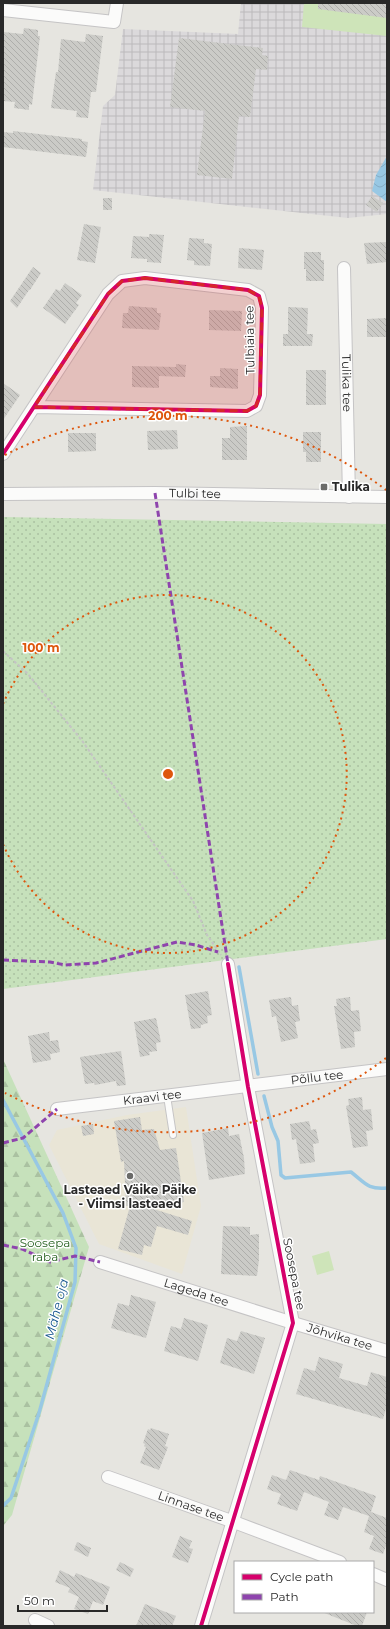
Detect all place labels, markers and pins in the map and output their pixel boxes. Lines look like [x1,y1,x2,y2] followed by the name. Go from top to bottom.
[332,479,370,494] place label: Tulika
[319,482,329,492] marker: Tulika
[161,767,175,781] centre of rings
[125,1171,135,1181] marker: Lasteaed Väike Päike - Viimsi lasteaed
[64,1182,197,1211] place label: Lasteaed Väike Päike - Viimsi lasteaed

